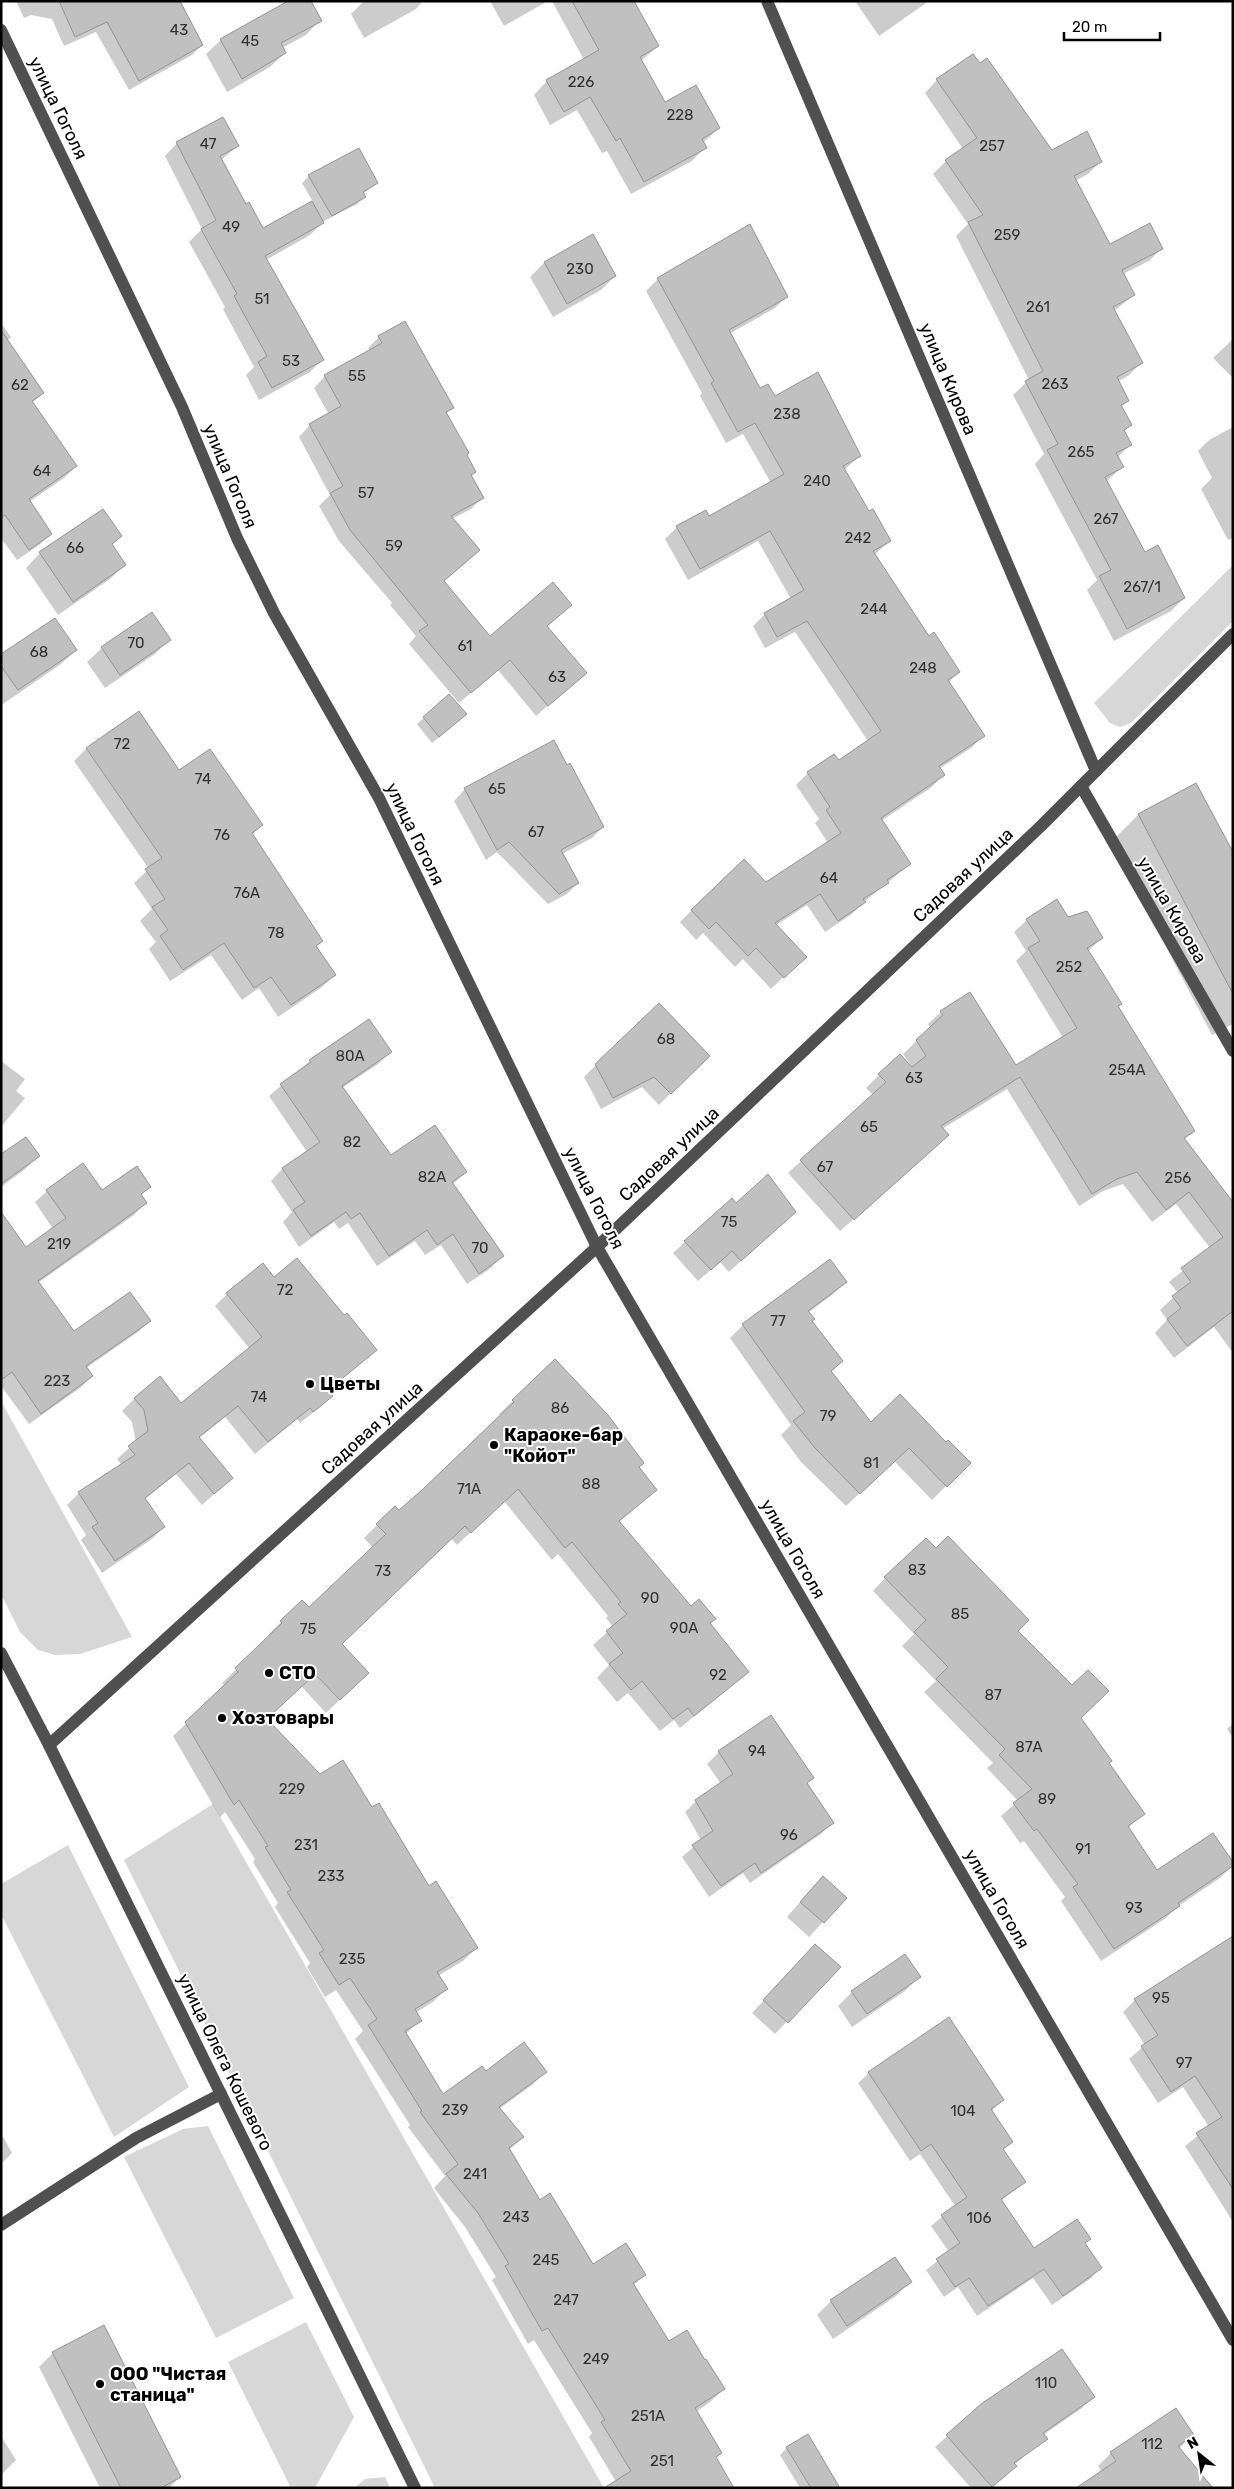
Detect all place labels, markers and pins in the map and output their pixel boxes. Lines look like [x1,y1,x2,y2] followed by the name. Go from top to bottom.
[320,1373,380,1395] place label: Цветы
[304,1378,316,1390] marker: Цветы
[504,1424,623,1467] place label: Караоке-бар "Койот"
[488,1439,500,1451] marker: Караоке-бар "Койот"
[279,1662,316,1684] place label: СТО
[263,1667,275,1679] marker: СТО
[232,1707,334,1729] place label: Хозтовары
[216,1712,228,1724] marker: Хозтовары
[110,2363,226,2406] place label: ООО "Чистая станица"
[94,2378,106,2390] marker: ООО "Чистая станица"

